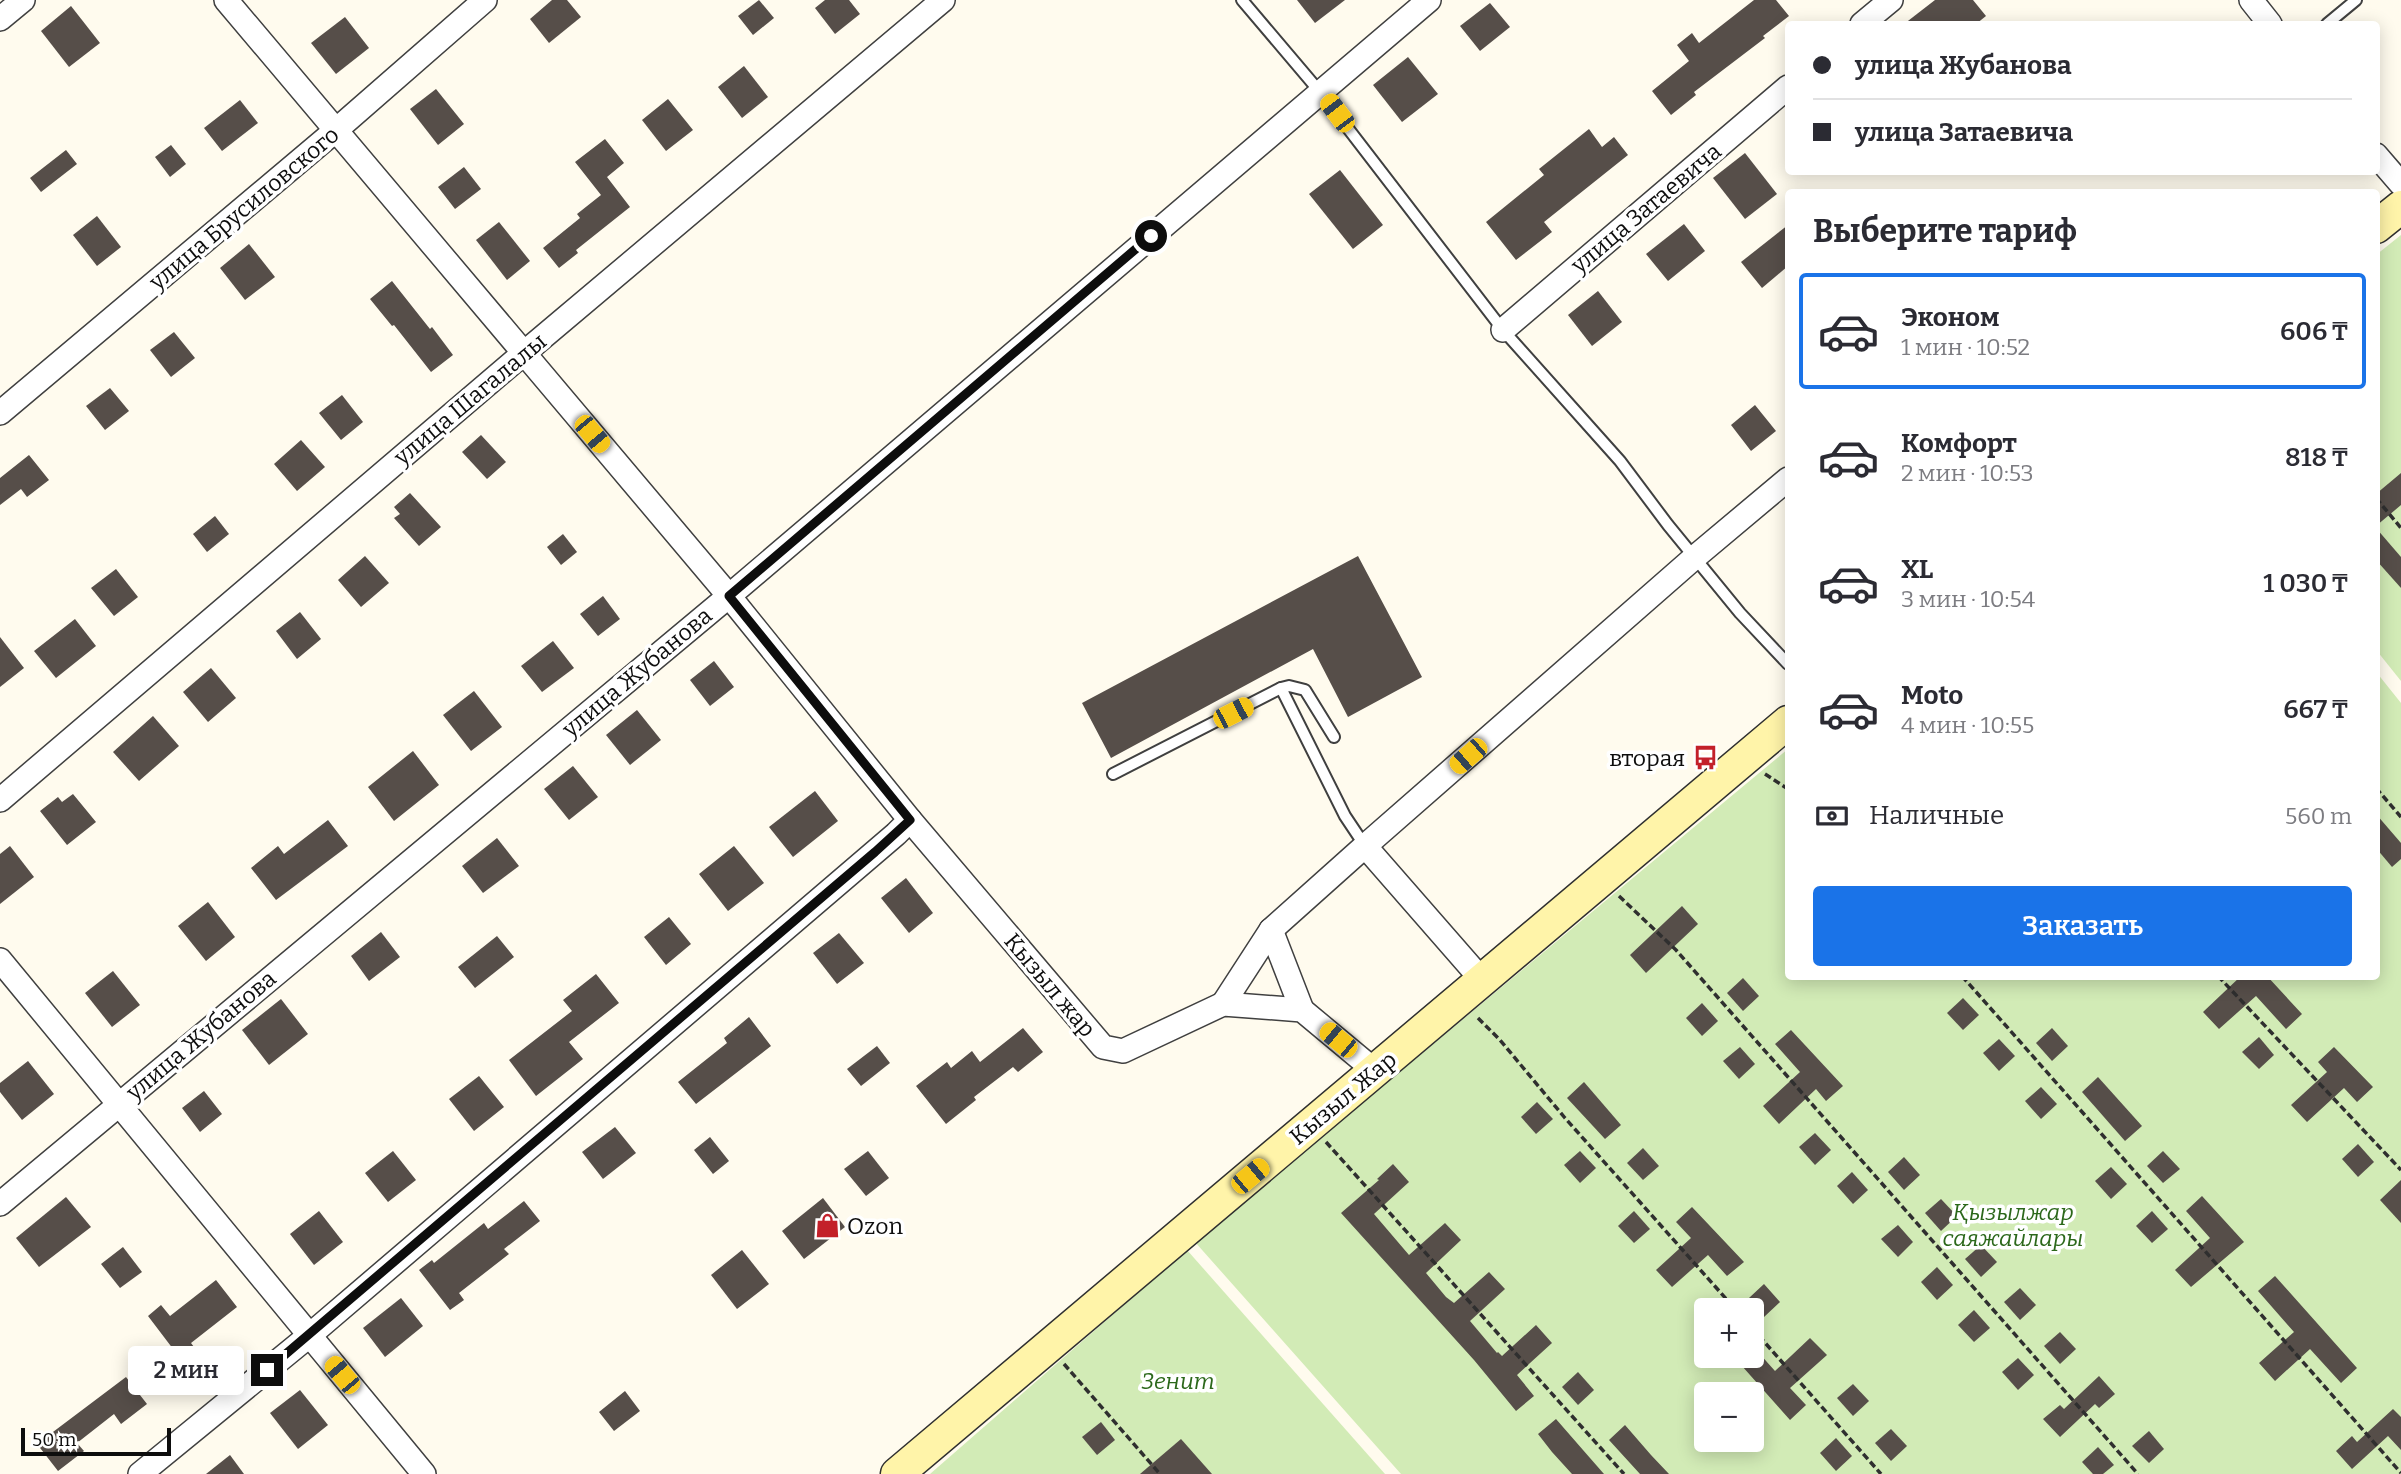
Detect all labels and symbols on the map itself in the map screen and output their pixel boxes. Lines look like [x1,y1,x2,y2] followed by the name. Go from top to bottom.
[1316,90,1359,136] car
[143,120,345,296] street label: улица Брусиловского
[1564,137,1727,280] street label: улица Затаевича
[1135,220,1167,252] route start
[387,327,552,471] street label: улица Шагалалы
[571,411,614,457] car
[556,601,718,743] street label: улица Жубанова
[1210,694,1257,732] car
[1446,734,1491,778] car
[1609,744,1685,772] place label: вторая
[1691,744,1719,772] bus stop icon: вторая
[998,927,1102,1043] street label: Кызыл жар
[120,964,282,1106] street label: улица Жубанова
[1316,1018,1361,1062] car
[1284,1045,1402,1151] street label: Кызыл Жар
[1228,1154,1273,1198] car
[1943,1198,2083,1252] park label: Қызылжар саяжайлары
[813,1212,841,1240] shop icon: Ozon
[847,1212,903,1240] place label: Ozon
[127,1346,243,1394] callout: 2 мин
[321,1352,364,1398] car
[251,1354,283,1386] route end
[1141,1367,1215,1395] park label: Зенит
[21,1425,172,1457] scale bar

